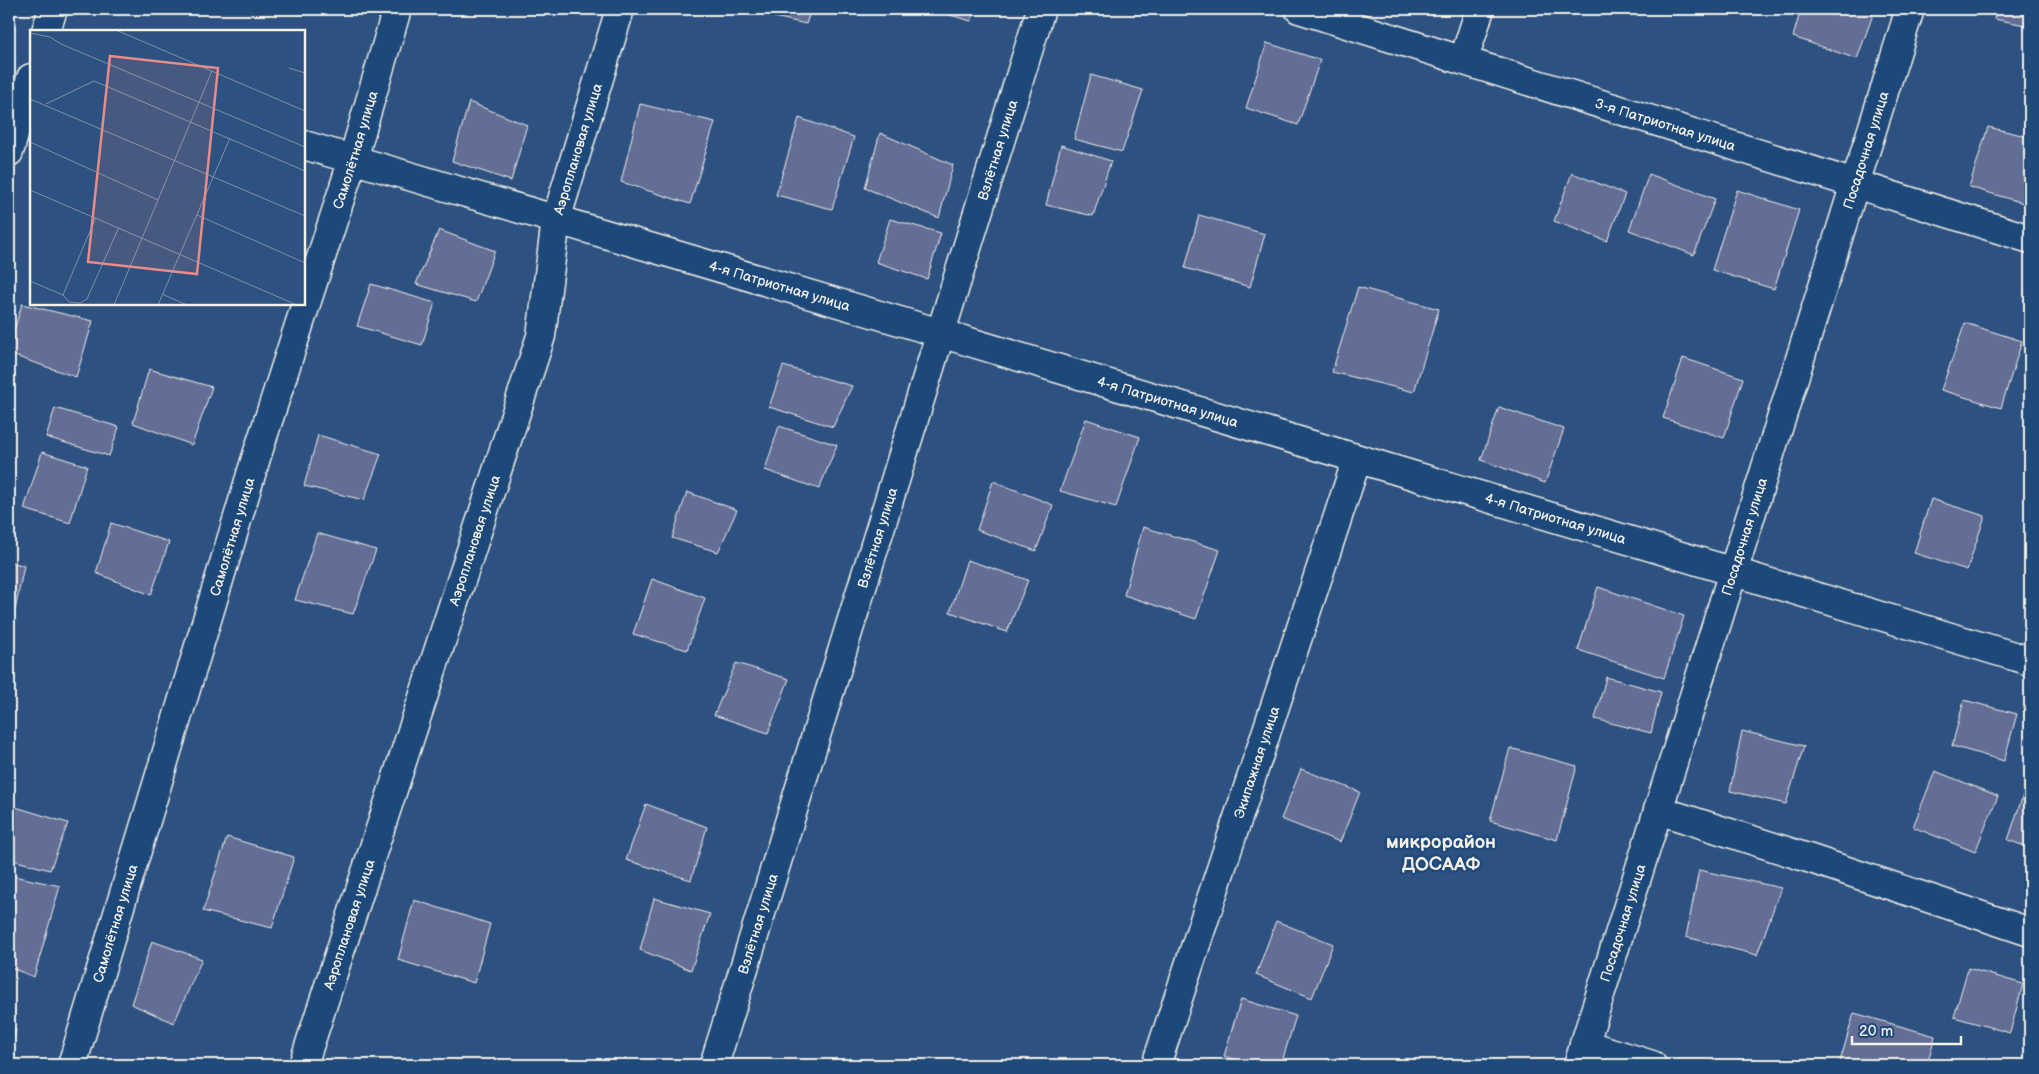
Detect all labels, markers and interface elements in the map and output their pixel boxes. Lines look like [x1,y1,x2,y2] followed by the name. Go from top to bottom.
[30,30,305,305] inset map
[549,81,606,218] street label: Аэроплановая улица
[329,88,381,211] street label: Самолётная улица
[1839,88,1892,211] street label: Посадочная улица
[1593,94,1738,155] street label: 3-я Патриотная улица
[974,97,1021,202] street label: Взлётная улица
[707,257,853,315] street label: 4-я Патриотная улица
[1095,372,1241,431] street label: 4-я Патриотная улица
[445,472,504,609] street label: Аэроплановая улица
[206,475,258,598] street label: Самолётная улица
[1718,475,1771,598] street label: Посадочная улица
[854,485,901,590] street label: Взлётная улица
[1483,489,1629,548] street label: 4-я Патриотная улица
[1230,703,1283,821] street label: Экипажная улица
[1386,831,1496,876] district label: микрорайон ДОСААФ
[319,856,378,993] street label: Аэроплановая улица
[89,861,141,985] street label: Самолётная улица
[1596,861,1649,984] street label: Посадочная улица
[734,871,782,976] street label: Взлётная улица
[1852,1014,1960,1046] scale bar
[1859,1022,1893,1041] text: 20 m

